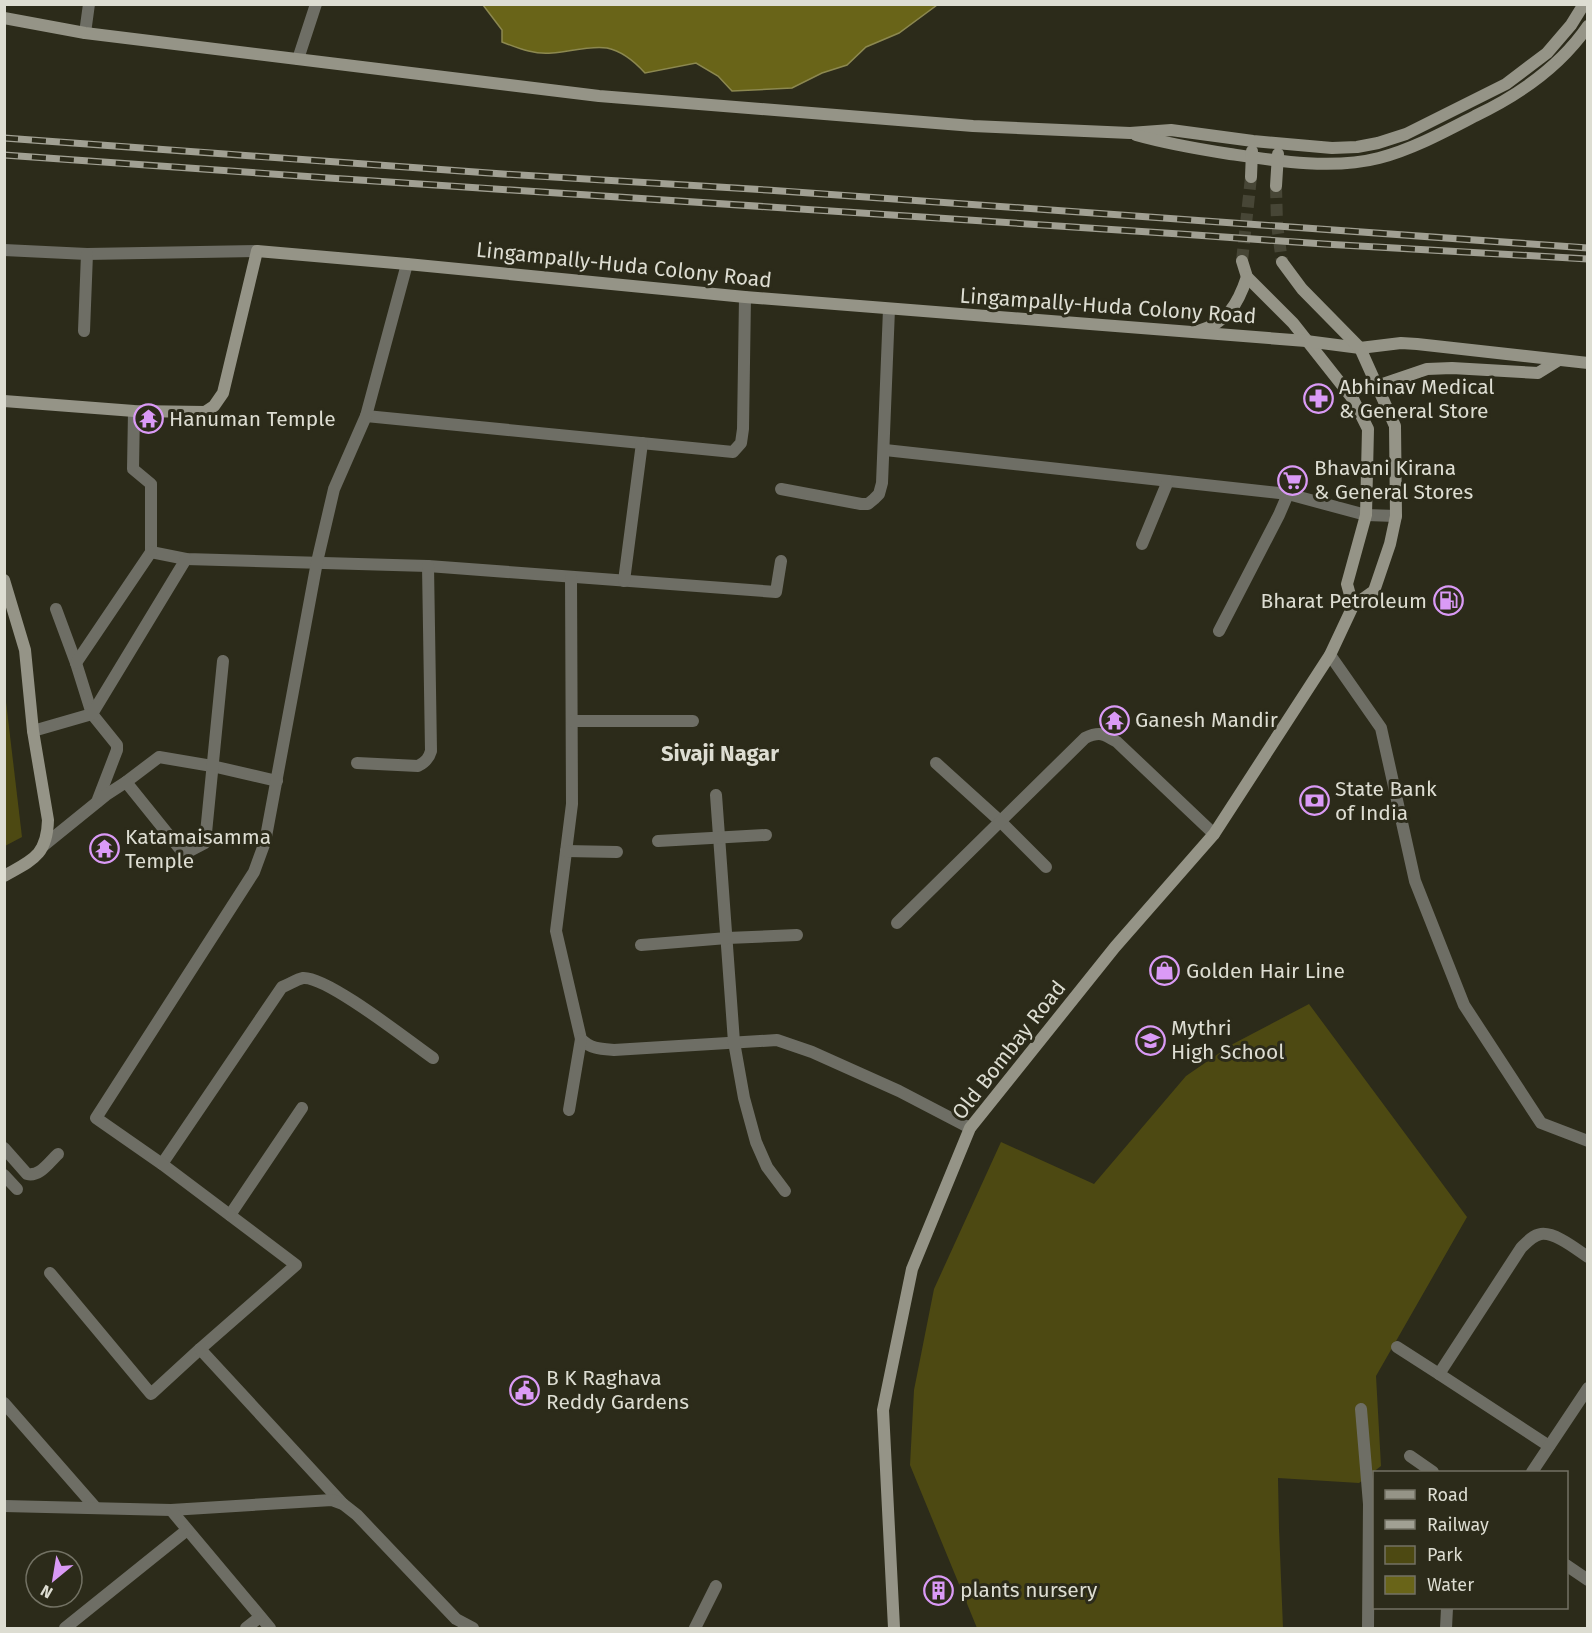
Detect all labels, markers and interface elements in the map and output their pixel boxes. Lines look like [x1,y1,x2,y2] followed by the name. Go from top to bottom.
[475,237,773,293] street label: Lingampally-Huda Colony Road
[959,283,1257,329] street label: Lingampally-Huda Colony Road
[1339,374,1495,424] place label: Abhinav Medical & General Store
[1302,383,1334,415] pharmacy icon: Abhinav Medical & General Store
[132,403,164,435] temple icon: Hanuman Temple
[169,406,336,432] place label: Hanuman Temple
[1314,455,1474,505] place label: Bhavani Kirana & General Stores
[1277,464,1309,496] supermarket icon: Bhavani Kirana & General Stores
[1432,585,1464,617] fuel station icon: Bharat Petroleum
[1261,588,1427,614] place label: Bharat Petroleum
[1098,704,1130,736] temple icon: Ganesh Mandir
[1135,707,1278,733] place label: Ganesh Mandir
[661,740,779,767] district label: Sivaji Nagar
[1335,776,1437,826] place label: State Bank of India
[1298,785,1330,817] bank icon: State Bank of India
[125,824,271,874] place label: Katamaisamma Temple
[88,833,120,865] temple icon: Katamaisamma Temple
[1149,955,1181,987] shop icon: Golden Hair Line
[1186,958,1345,984] place label: Golden Hair Line
[947,975,1071,1125] street label: Old Bombay Road
[1171,1015,1284,1065] place label: Mythri High School
[1134,1024,1166,1056] school or university icon: Mythri High School
[546,1365,689,1415] place label: B K Raghava Reddy Gardens
[509,1374,541,1406] public building icon: B K Raghava Reddy Gardens
[1373,1471,1568,1609] legend
[1427,1484,1469,1506] text: Road
[1427,1514,1489,1536] text: Railway
[1427,1544,1463,1566] text: Park
[24,1549,84,1609] north arrow
[923,1574,955,1606] building icon: plants nursery
[1427,1574,1474,1596] text: Water
[960,1577,1098,1603] place label: plants nursery
[37,1581,56,1602] text: N

